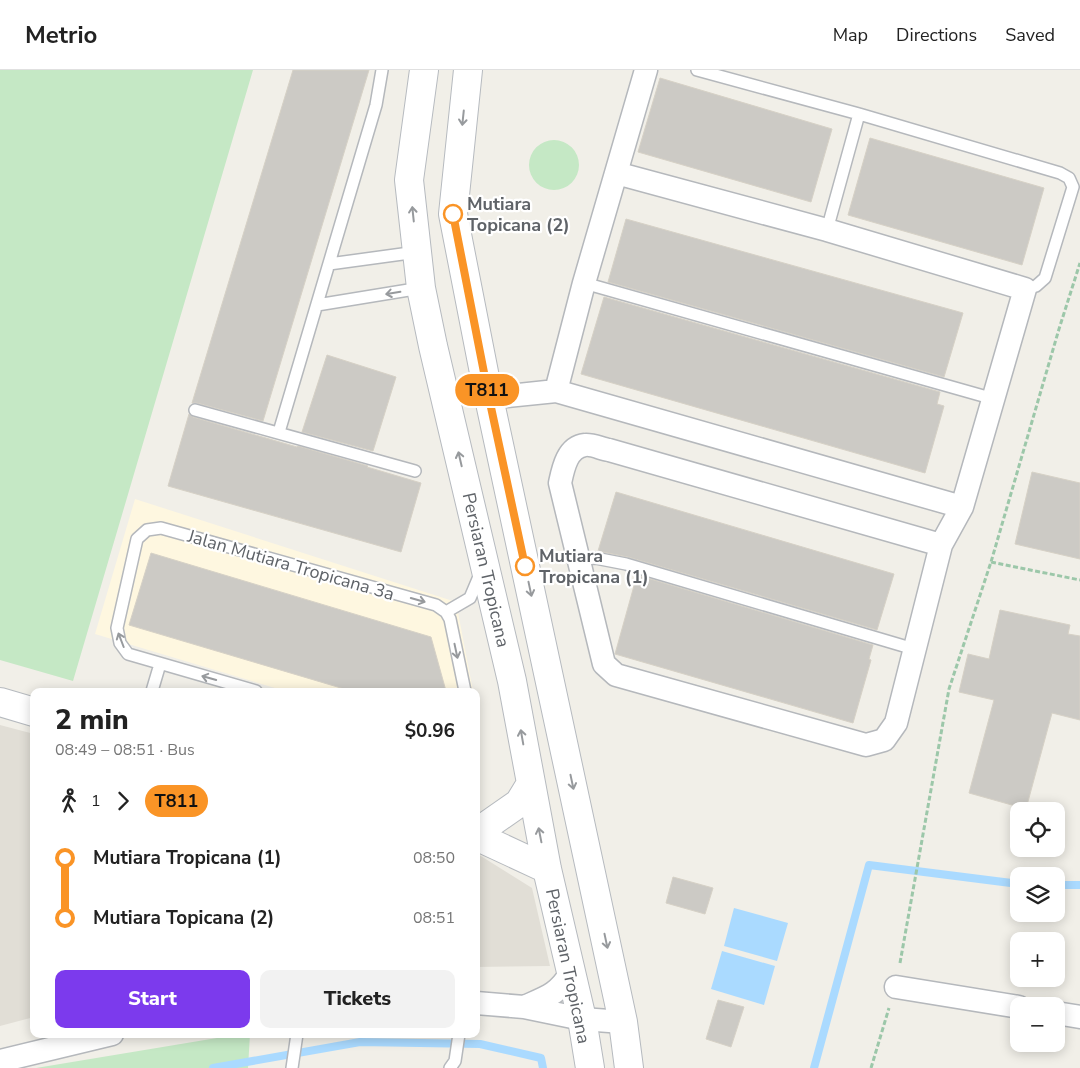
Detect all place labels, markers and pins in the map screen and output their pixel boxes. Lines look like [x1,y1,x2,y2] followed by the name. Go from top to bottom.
[467,192,570,237] place label: Mutiara Topicana (2)
[443,204,463,224] marker: Mutiara Topicana (2)
[539,544,649,589] place label: Mutiara Tropicana (1)
[515,556,535,576] marker: Mutiara Tropicana (1)

